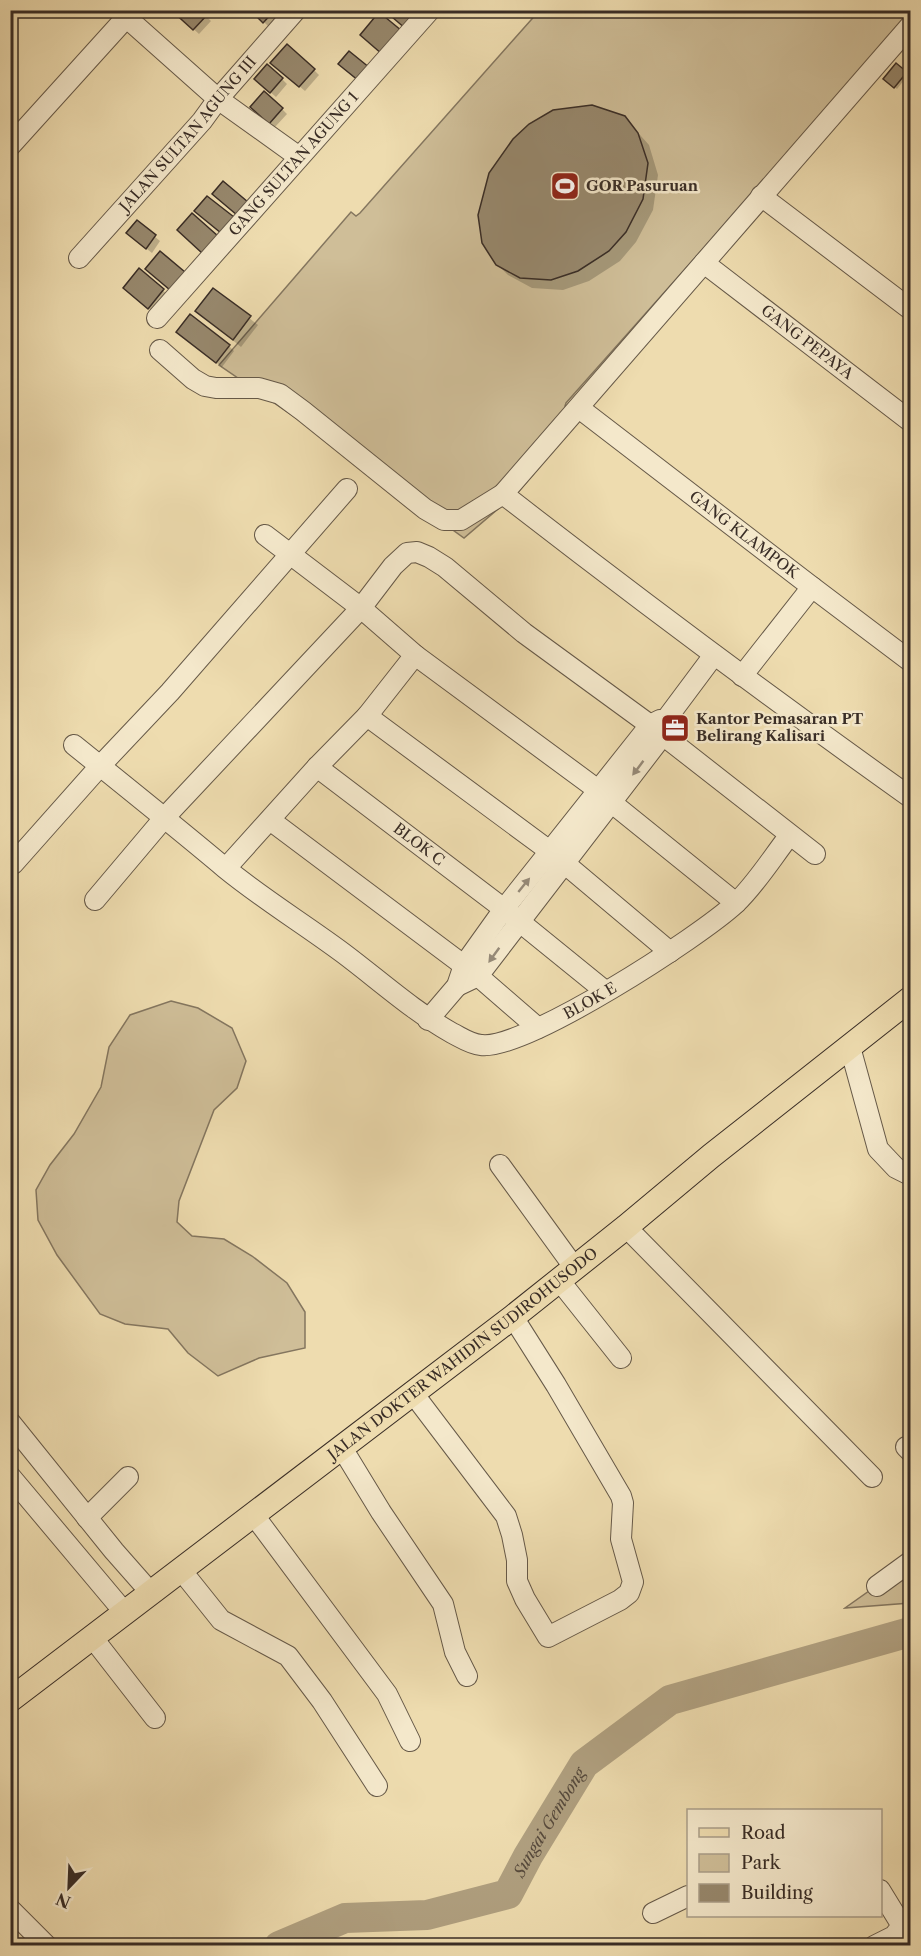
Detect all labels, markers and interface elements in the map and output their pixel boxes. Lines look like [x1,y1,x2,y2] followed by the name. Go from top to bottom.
[114,52,260,217] street label: JALAN SULTAN AGUNG III
[224,87,363,240] street label: GANG SULTAN AGUNG 1
[549,170,581,202] sports icon: GOR Pasuruan
[586,176,699,195] place label: GOR Pasuruan
[758,300,858,384] street label: GANG PEPAYA
[686,486,804,583] street label: GANG KLAMPOK
[696,709,864,745] place label: Kantor Pemasaran PT Belirang Kalisari
[659,712,691,744] office icon: Kantor Pemasaran PT Belirang Kalisari
[633,760,645,775] one-way arrow
[390,818,449,870] street label: BLOK C
[517,877,530,893] one-way arrow
[488,948,500,963] one-way arrow
[560,978,620,1023] street label: BLOK E
[322,1243,601,1465] street label: JALAN DOKTER WAHIDIN SUDIROHUSODO
[508,1762,590,1881] water label: Sungai Gembong
[687,1809,882,1917] legend
[741,1822,786,1844] text: Road
[741,1852,782,1874] text: Park
[39,1857,99,1917] north arrow
[741,1882,813,1904] text: Building
[53,1889,73,1913] text: N

